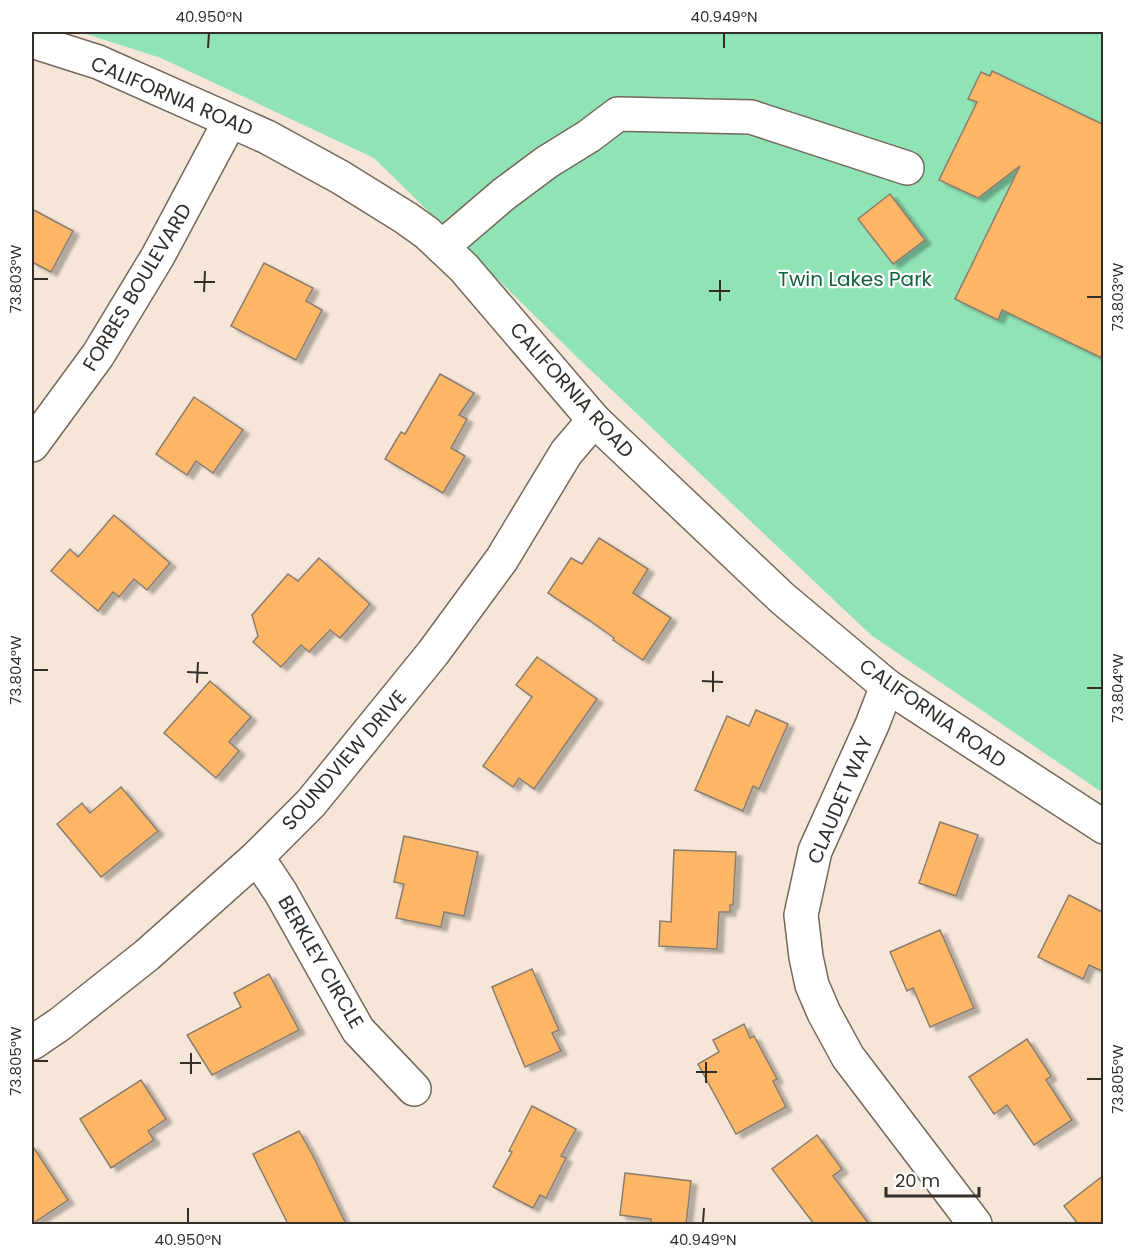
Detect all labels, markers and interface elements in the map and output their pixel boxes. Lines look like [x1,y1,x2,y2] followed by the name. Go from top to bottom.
[176,6,243,27] text: 40.950°N
[690,6,758,27] text: 40.949°N
[87,49,257,143] street label: CALIFORNIA ROAD
[76,198,198,376] street label: FORBES BOULEVARD
[5,244,26,313] text: 73.803°W
[1107,262,1128,331] text: 73.803°W
[778,265,933,293] park label: Twin Lakes Park
[503,316,641,464] street label: CALIFORNIA ROAD
[5,635,26,705] text: 73.804°W
[854,652,1012,774] street label: CALIFORNIA ROAD
[1107,653,1128,723] text: 73.804°W
[275,684,413,836] street label: SOUNDVIEW DRIVE
[800,732,880,868] street label: CLAUDET WAY
[272,890,370,1034] street label: BERKLEY CIRCLE
[5,1026,26,1096] text: 73.805°W
[1107,1044,1128,1114] text: 73.805°W
[886,1160,979,1198] scale bar
[895,1168,940,1193] text: 20 m
[155,1229,222,1250] text: 40.950°N
[669,1229,737,1250] text: 40.949°N

